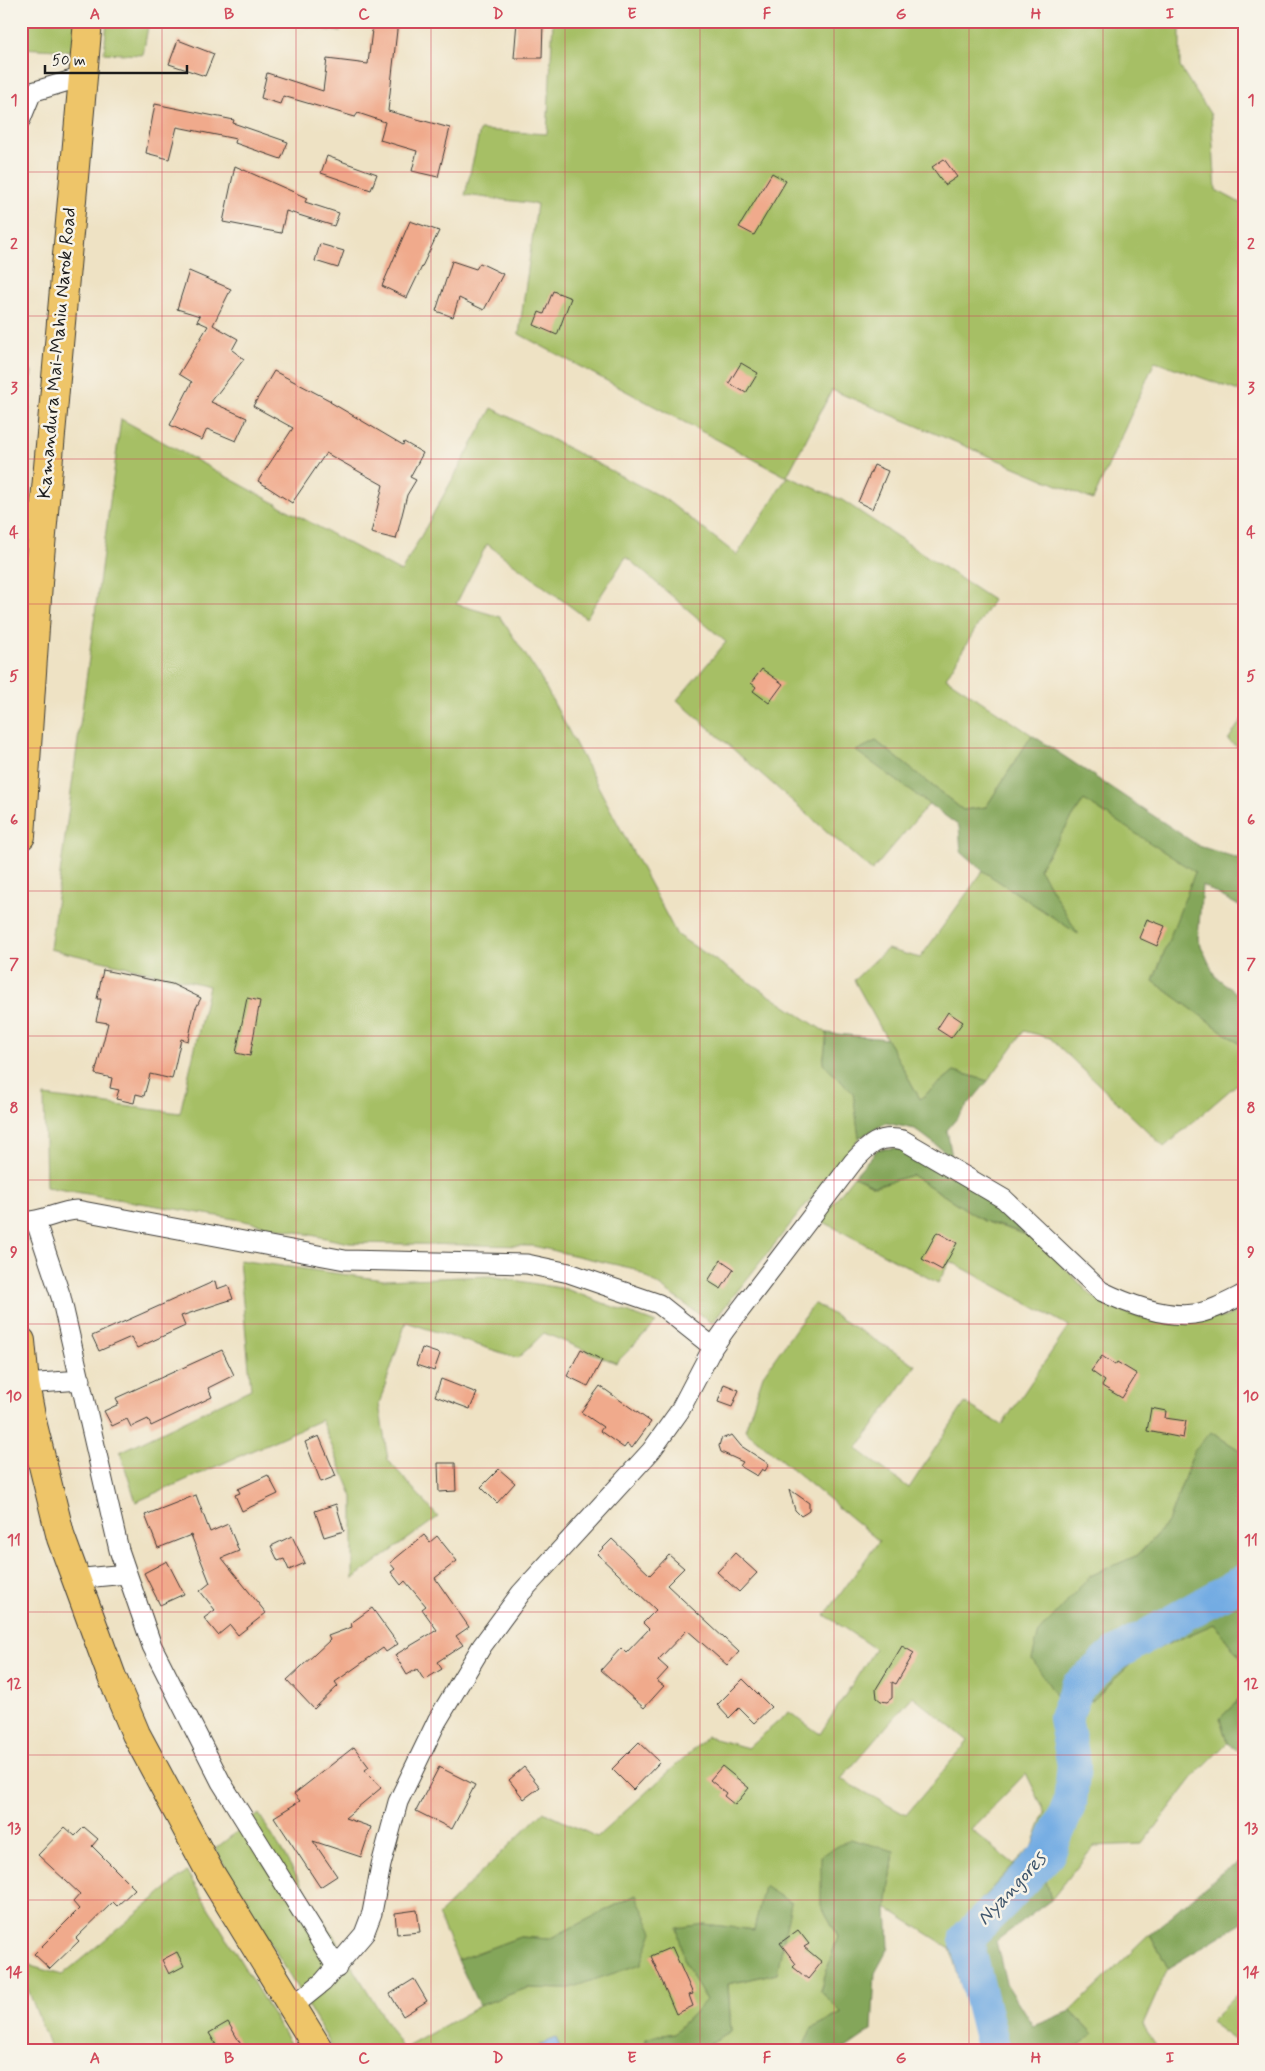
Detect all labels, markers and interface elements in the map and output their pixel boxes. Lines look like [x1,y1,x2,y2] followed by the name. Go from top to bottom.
[90,4,100,25] text: A
[224,4,234,25] text: B
[358,4,370,25] text: C
[492,4,504,25] text: D
[627,4,637,25] text: E
[763,4,772,25] text: F
[896,4,907,25] text: G
[1031,4,1042,25] text: H
[1166,4,1175,25] text: I
[45,42,188,74] scale bar
[52,51,86,71] text: 50 m
[10,90,18,111] text: 1
[1247,90,1255,111] text: 1
[32,206,82,500] street label: Kamandura Mai-Mahiu Narok Road
[10,234,18,255] text: 2
[1247,234,1255,255] text: 2
[10,378,18,399] text: 3
[1247,378,1255,399] text: 3
[9,522,19,543] text: 4
[1246,522,1256,543] text: 4
[9,666,19,687] text: 5
[1246,666,1256,687] text: 5
[10,810,18,831] text: 6
[1247,810,1255,831] text: 6
[9,954,19,975] text: 7
[1246,954,1256,975] text: 7
[9,1098,19,1119] text: 8
[1246,1098,1256,1119] text: 8
[10,1242,18,1263] text: 9
[1247,1242,1255,1263] text: 9
[6,1386,22,1407] text: 10
[1243,1386,1259,1407] text: 10
[7,1530,21,1551] text: 11
[1244,1530,1258,1551] text: 11
[6,1674,22,1695] text: 12
[1243,1674,1259,1695] text: 12
[7,1818,21,1839] text: 13
[1244,1818,1258,1839] text: 13
[971,1845,1054,1931] water label: Nyangores
[6,1962,23,1983] text: 14
[1243,1962,1260,1983] text: 14
[90,2048,100,2069] text: A
[224,2048,234,2069] text: B
[358,2048,370,2069] text: C
[492,2048,504,2069] text: D
[627,2048,637,2069] text: E
[763,2048,772,2069] text: F
[896,2048,907,2069] text: G
[1031,2048,1042,2069] text: H
[1166,2048,1175,2069] text: I

